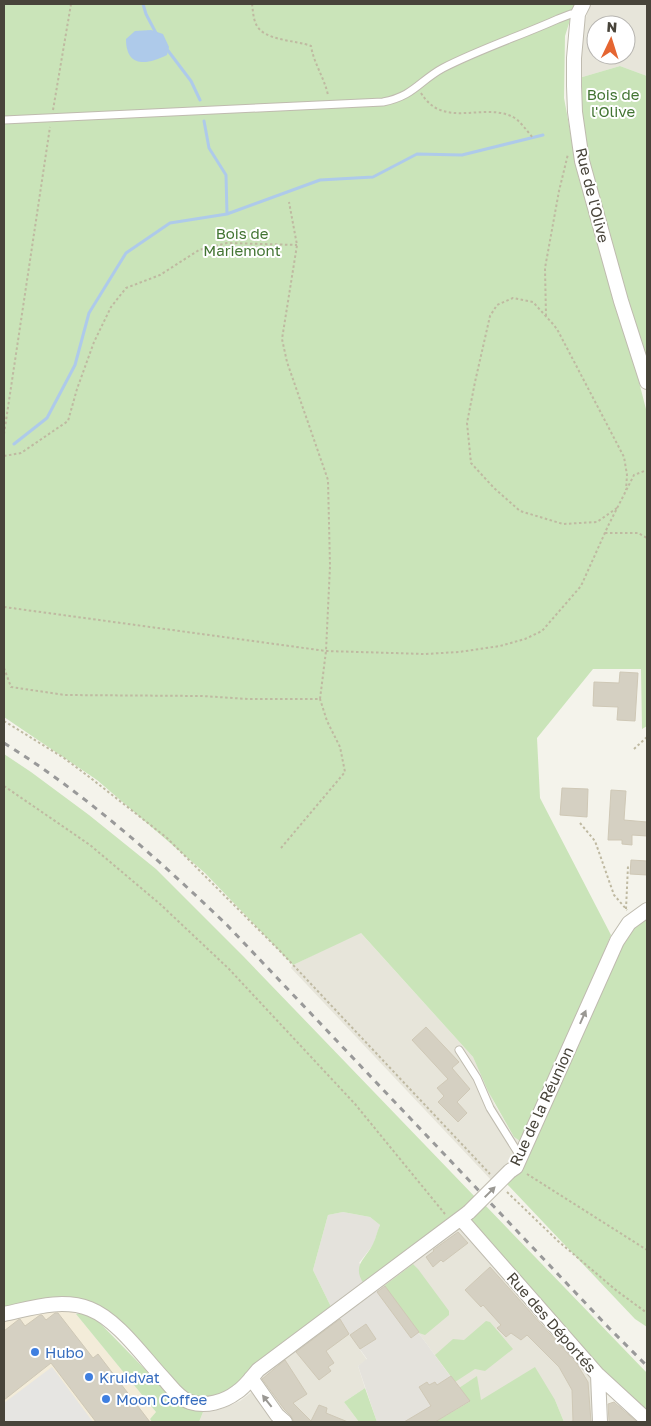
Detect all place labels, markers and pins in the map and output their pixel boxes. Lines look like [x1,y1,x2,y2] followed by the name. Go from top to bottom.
[45,1343,84,1361] place label: Hubo
[29,1346,41,1358] marker: Hubo
[99,1368,160,1386] place label: Kruidvat
[83,1371,95,1383] marker: Kruidvat
[116,1390,208,1408] place label: Moon Coffee
[100,1393,112,1405] marker: Moon Coffee

